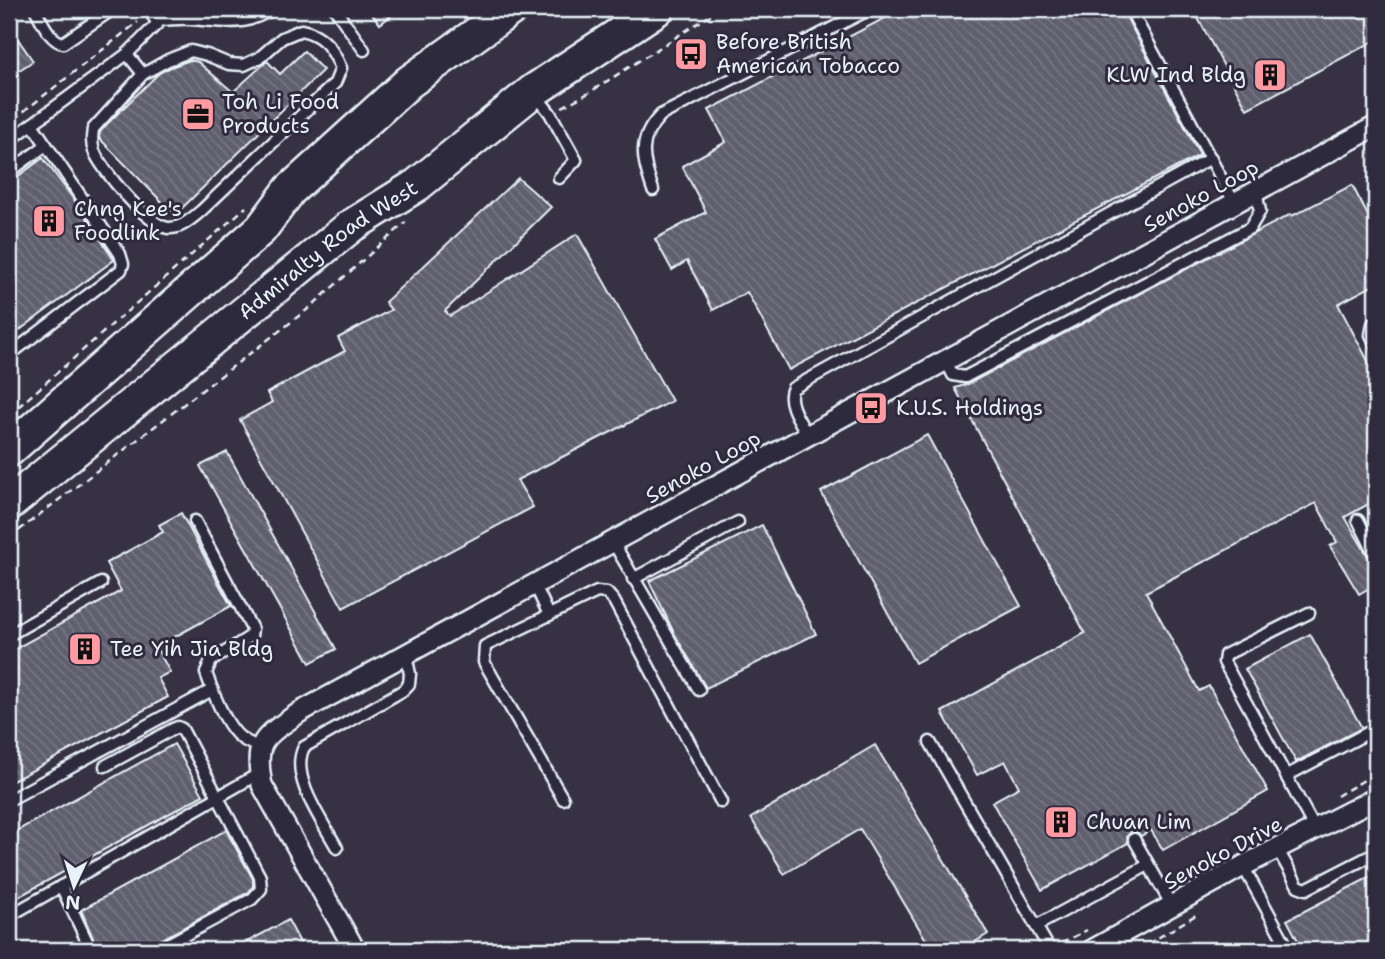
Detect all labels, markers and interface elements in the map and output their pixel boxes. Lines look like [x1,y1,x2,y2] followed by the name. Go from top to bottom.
[716,28,900,80] place label: Before British American Tobacco
[672,35,710,73] bus stop icon: Before British American Tobacco
[1251,56,1289,94] building icon: KLW Ind Bldg
[1106,61,1246,89] place label: KLW Ind Bldg
[222,88,339,140] place label: Toh Li Food Products
[179,95,217,133] office icon: Toh Li Food Products
[1138,153,1264,239] street label: Senoko Loop
[232,174,423,326] street label: Admiralty Road West
[74,195,182,247] place label: Chng Kee's Foodlink
[30,202,68,240] building icon: Chng Kee's Foodlink
[852,389,890,427] bus stop icon: K.U.S. Holdings
[896,394,1043,422] place label: K.U.S. Holdings
[640,424,766,510] street label: Senoko Loop
[66,630,104,668] building icon: Tee Yih Jia Bldg
[110,635,273,663] place label: Tee Yih Jia Bldg
[1042,803,1080,841] building icon: Chuan Lim
[1086,808,1191,836] place label: Chuan Lim
[1159,810,1287,896] street label: Senoko Drive
[38,850,108,920] north arrow
[64,889,81,915] text: N

